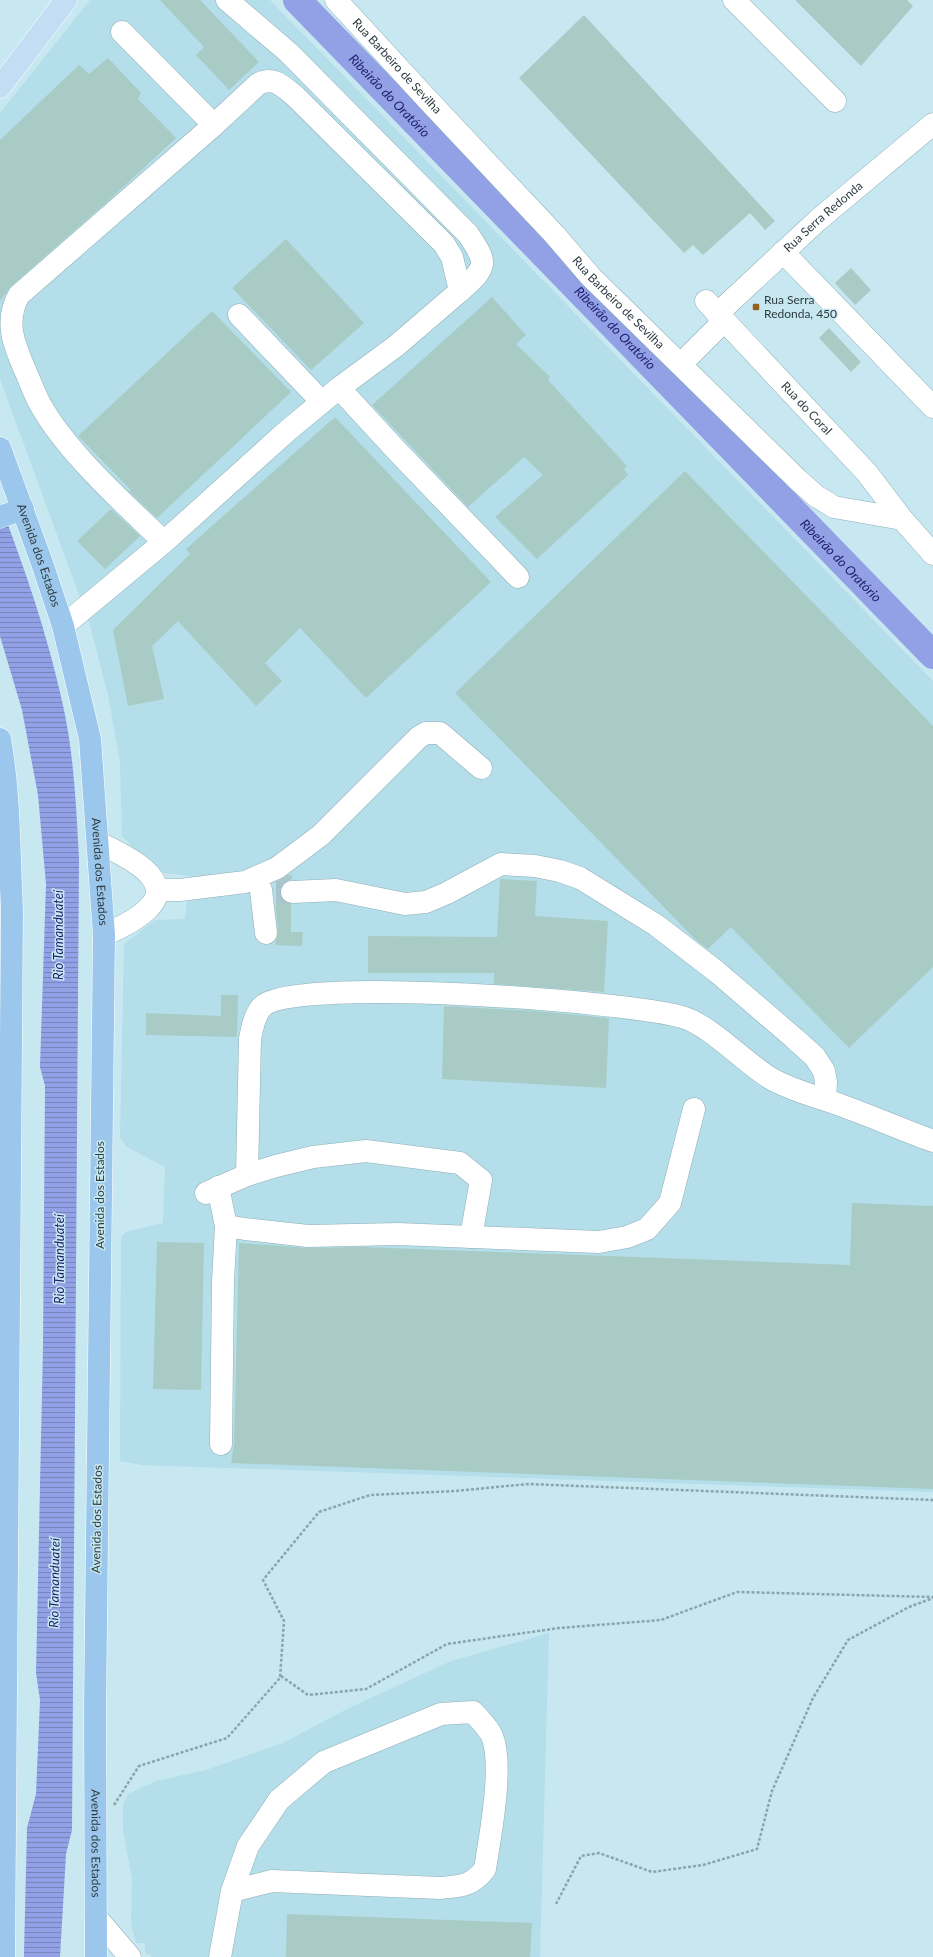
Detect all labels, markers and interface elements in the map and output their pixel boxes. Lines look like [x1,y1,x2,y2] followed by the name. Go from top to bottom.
[350,15,445,117] street label: Rua Barbeiro de Sevilha
[346,51,434,141] water label: Ribeirão do Oratório
[780,178,866,255] street label: Rua Serra Redonda
[570,253,668,352] street label: Rua Barbeiro de Sevilha
[571,283,659,373] water label: Ribeirão do Oratório
[764,292,837,321] place label: Rua Serra Redonda, 450
[751,302,761,312] marker: Rua Serra Redonda, 450
[778,378,835,438] street label: Rua do Coral
[14,501,64,609] street label: Avenida dos Estados
[797,515,885,605] water label: Ribeirão do Oratório
[89,817,111,926] street label: Avenida dos Estados
[50,889,66,980] water label: Rio Tamanduateí
[92,1141,107,1249] street label: Avenida dos Estados
[51,1213,67,1304] water label: Rio Tamanduateí
[88,1465,105,1573] street label: Avenida dos Estados
[45,1537,63,1628] water label: Rio Tamanduateí
[88,1789,104,1898] street label: Avenida dos Estados

